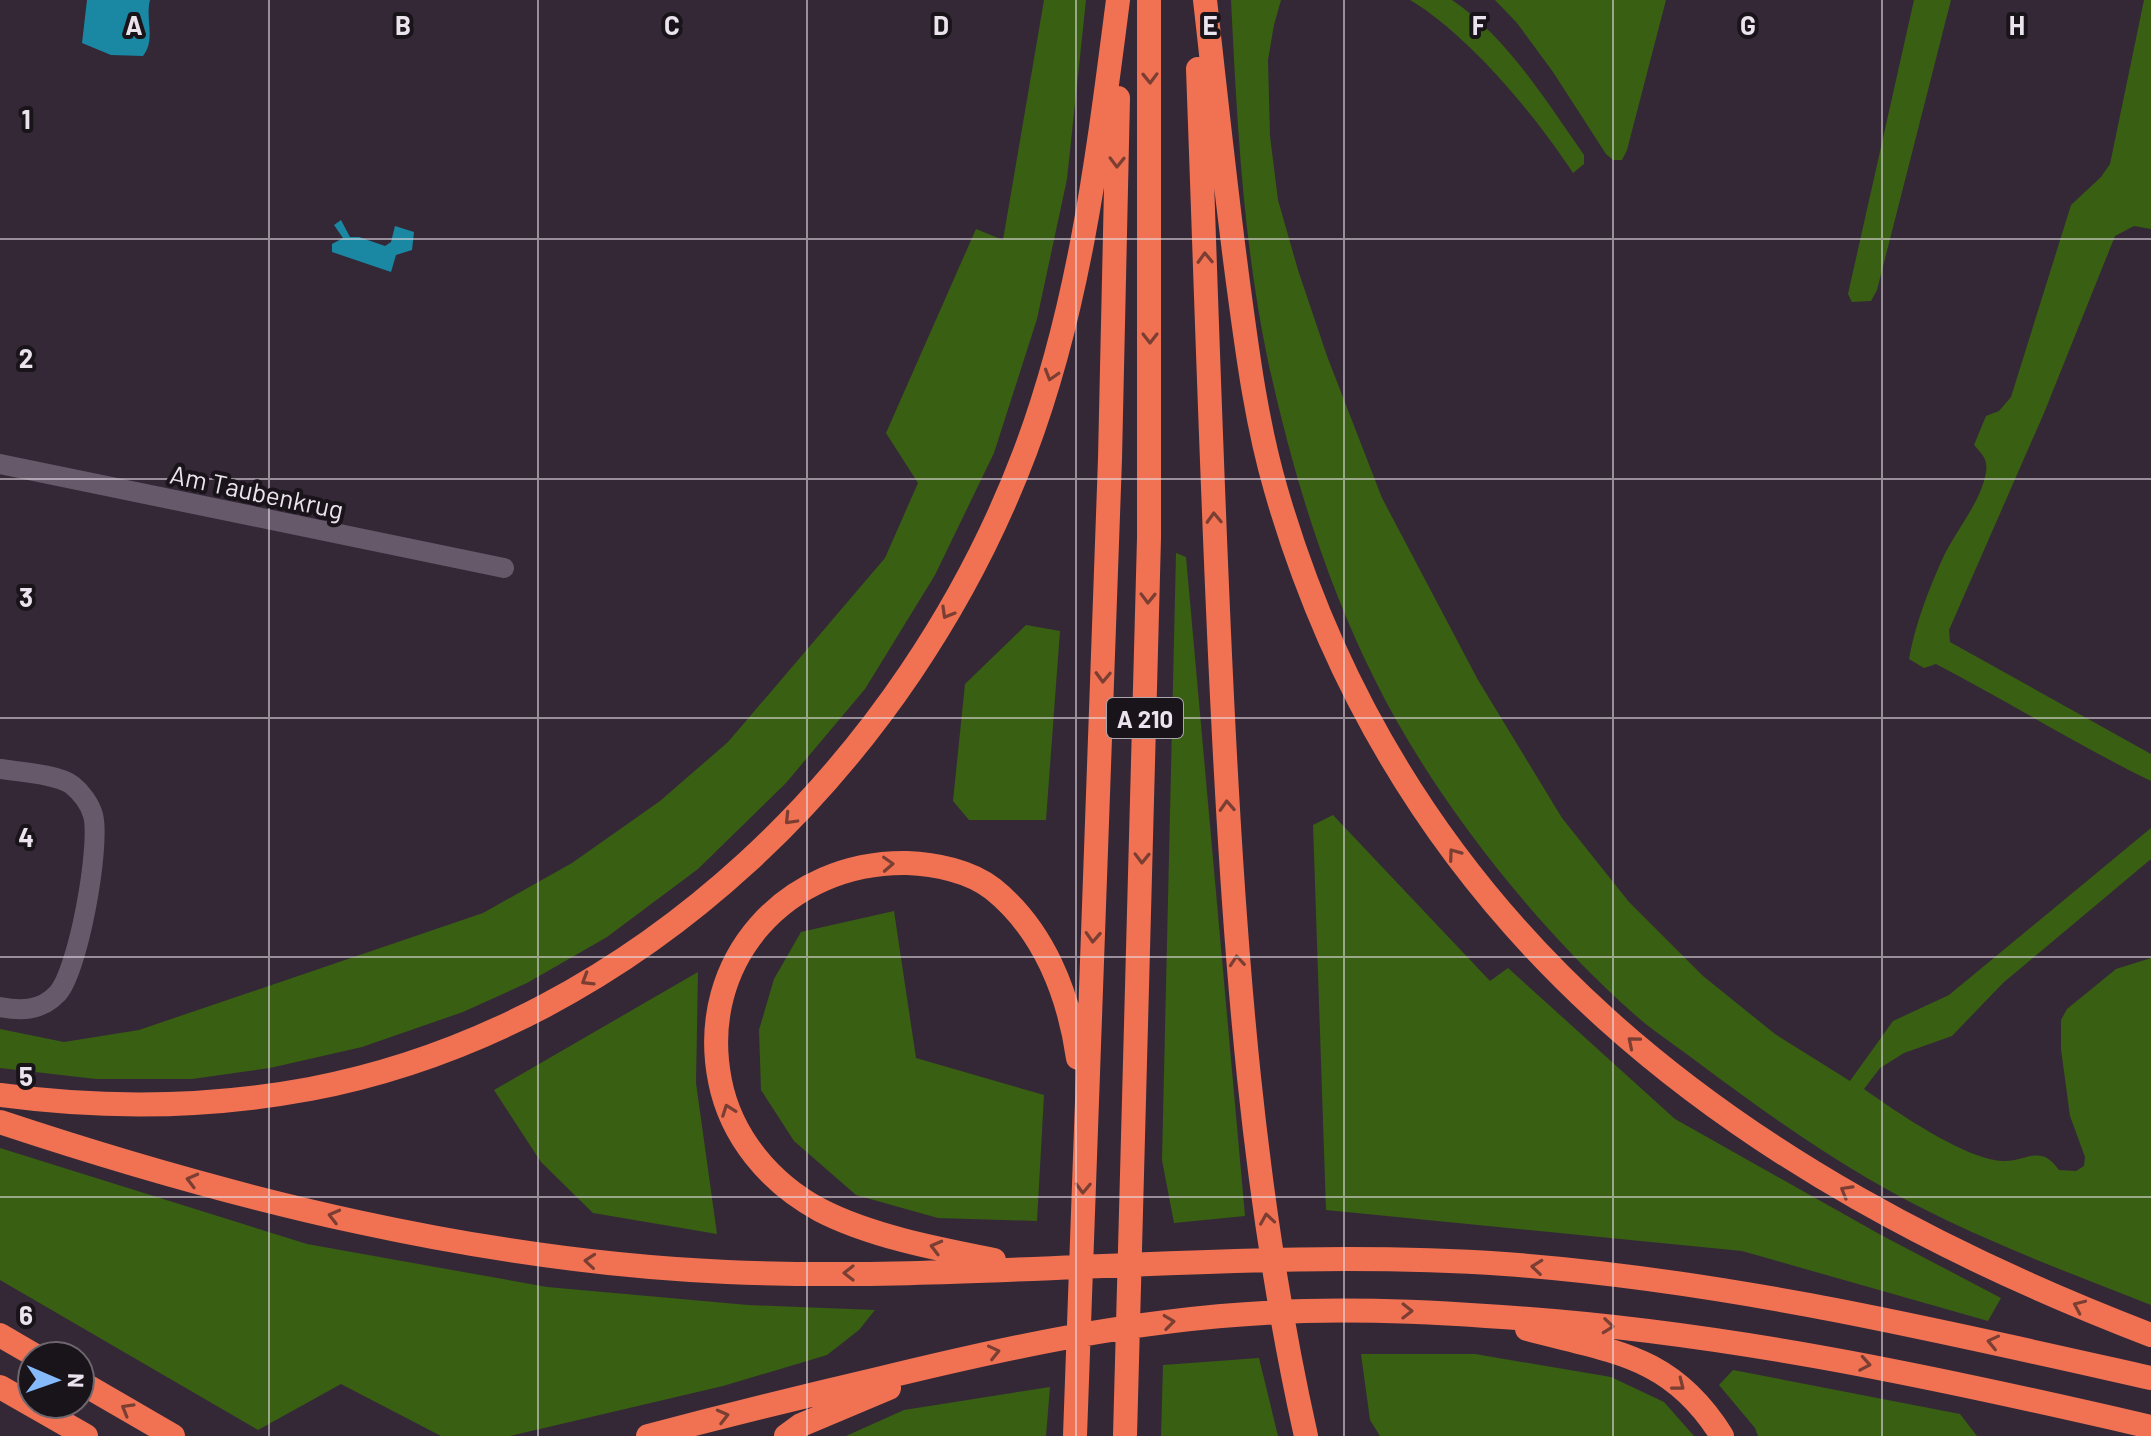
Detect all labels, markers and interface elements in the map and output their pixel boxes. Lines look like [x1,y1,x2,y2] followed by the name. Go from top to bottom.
[125,9,143,40] text: A
[395,9,411,40] text: B
[664,9,680,40] text: C
[933,9,949,40] text: D
[1202,9,1218,40] text: E
[1472,9,1487,40] text: F
[1740,9,1756,40] text: G
[2009,9,2025,40] text: H
[1141,72,1158,85] one-way arrow
[21,103,31,134] text: 1
[1108,156,1126,169] one-way arrow
[1196,251,1214,264] one-way arrow
[1141,332,1159,345] one-way arrow
[19,342,33,373] text: 2
[1045,368,1061,382] one-way arrow
[168,458,346,524] street label: Am Taubenkrug
[1205,511,1222,524] one-way arrow
[19,581,33,612] text: 3
[1139,592,1156,605] one-way arrow
[941,604,957,619] one-way arrow
[1095,671,1112,684] one-way arrow
[1107,698,1183,738] road number: A 210
[1219,799,1236,812] one-way arrow
[785,810,800,824] one-way arrow
[18,821,34,852] text: 4
[1449,849,1464,863] one-way arrow
[1133,852,1151,865] one-way arrow
[882,856,895,873] one-way arrow
[1085,931,1102,944] one-way arrow
[1229,954,1246,967] one-way arrow
[581,970,596,986] one-way arrow
[1628,1037,1642,1052] one-way arrow
[19,1060,33,1091] text: 5
[721,1104,738,1118] one-way arrow
[186,1172,200,1189] one-way arrow
[1074,1182,1091,1195] one-way arrow
[1840,1185,1854,1201] one-way arrow
[327,1209,341,1226] one-way arrow
[1259,1212,1276,1226] one-way arrow
[929,1240,943,1257] one-way arrow
[583,1253,596,1270] one-way arrow
[1530,1259,1543,1276] one-way arrow
[842,1264,855,1282] one-way arrow
[19,1299,33,1330] text: 6
[2072,1300,2087,1316] one-way arrow
[1401,1302,1414,1319] one-way arrow
[1162,1314,1176,1331] one-way arrow
[1602,1317,1615,1334] one-way arrow
[1987,1335,2000,1352] one-way arrow
[16,1340,96,1420] north arrow
[987,1344,1001,1361] one-way arrow
[1858,1355,1871,1372] one-way arrow
[64,1373,90,1389] text: N
[1670,1375,1685,1389] one-way arrow
[121,1403,136,1419] one-way arrow
[716,1409,729,1426] one-way arrow

